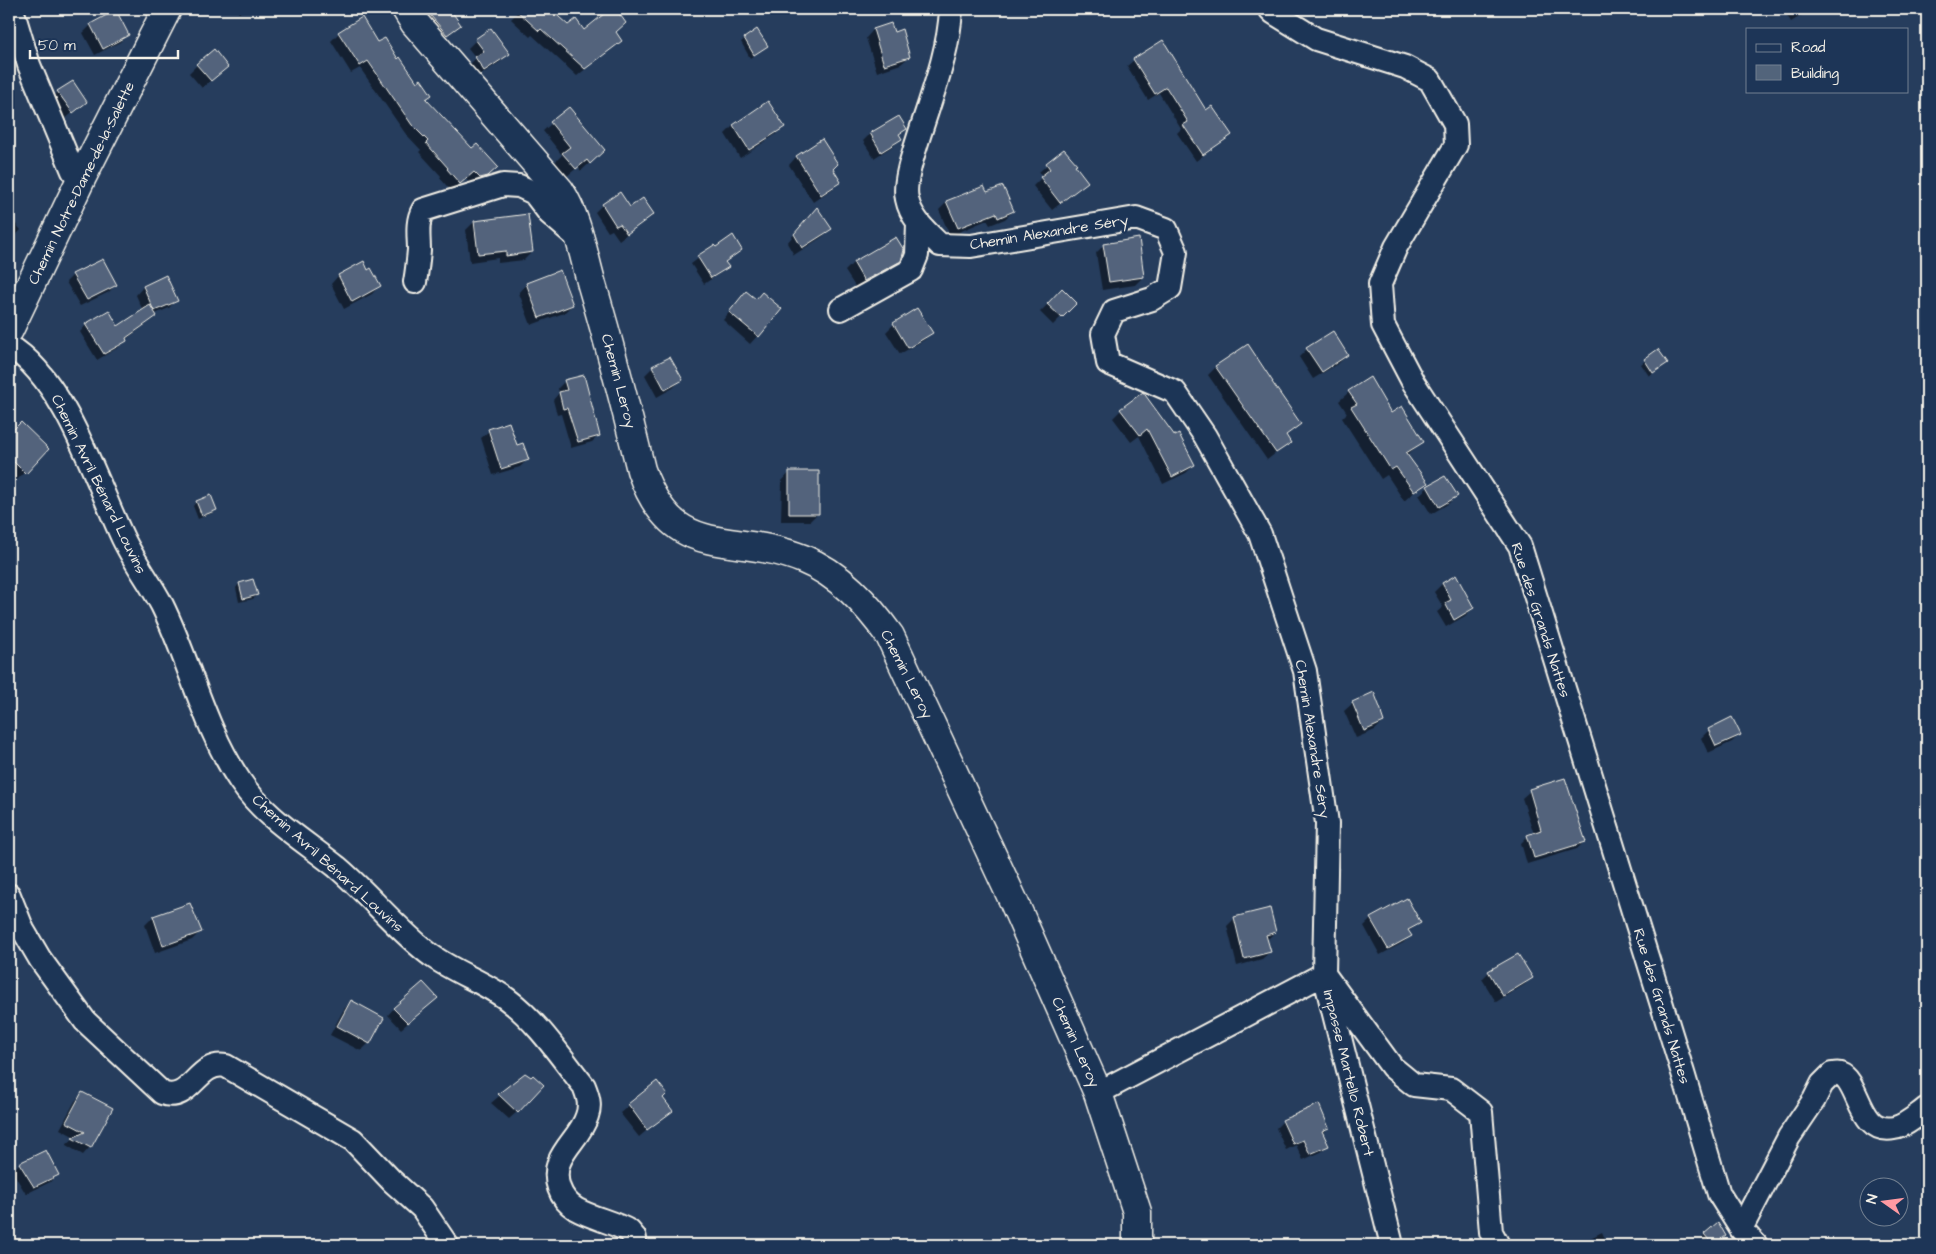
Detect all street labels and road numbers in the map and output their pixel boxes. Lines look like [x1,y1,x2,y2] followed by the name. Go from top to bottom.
[23,78,140,288] street label: Chemin Notre-Dame-de-la-Salette
[968,210,1130,256] street label: Chemin Alexandre Séry
[595,332,641,431] street label: Chemin Leroy
[46,391,151,578] street label: Chemin Avril Bénard Louvins
[1506,540,1576,701] street label: Rue des Grands Nattes
[874,626,938,723] street label: Chemin Leroy
[1289,658,1335,820] street label: Chemin Alexandre Séry
[247,790,408,937] street label: Chemin Avril Bénard Louvins
[1628,926,1695,1087] street label: Rue des Grands Nattes
[1318,988,1379,1159] street label: Impasse Martello Robert
[1045,994,1105,1091] street label: Chemin Leroy

